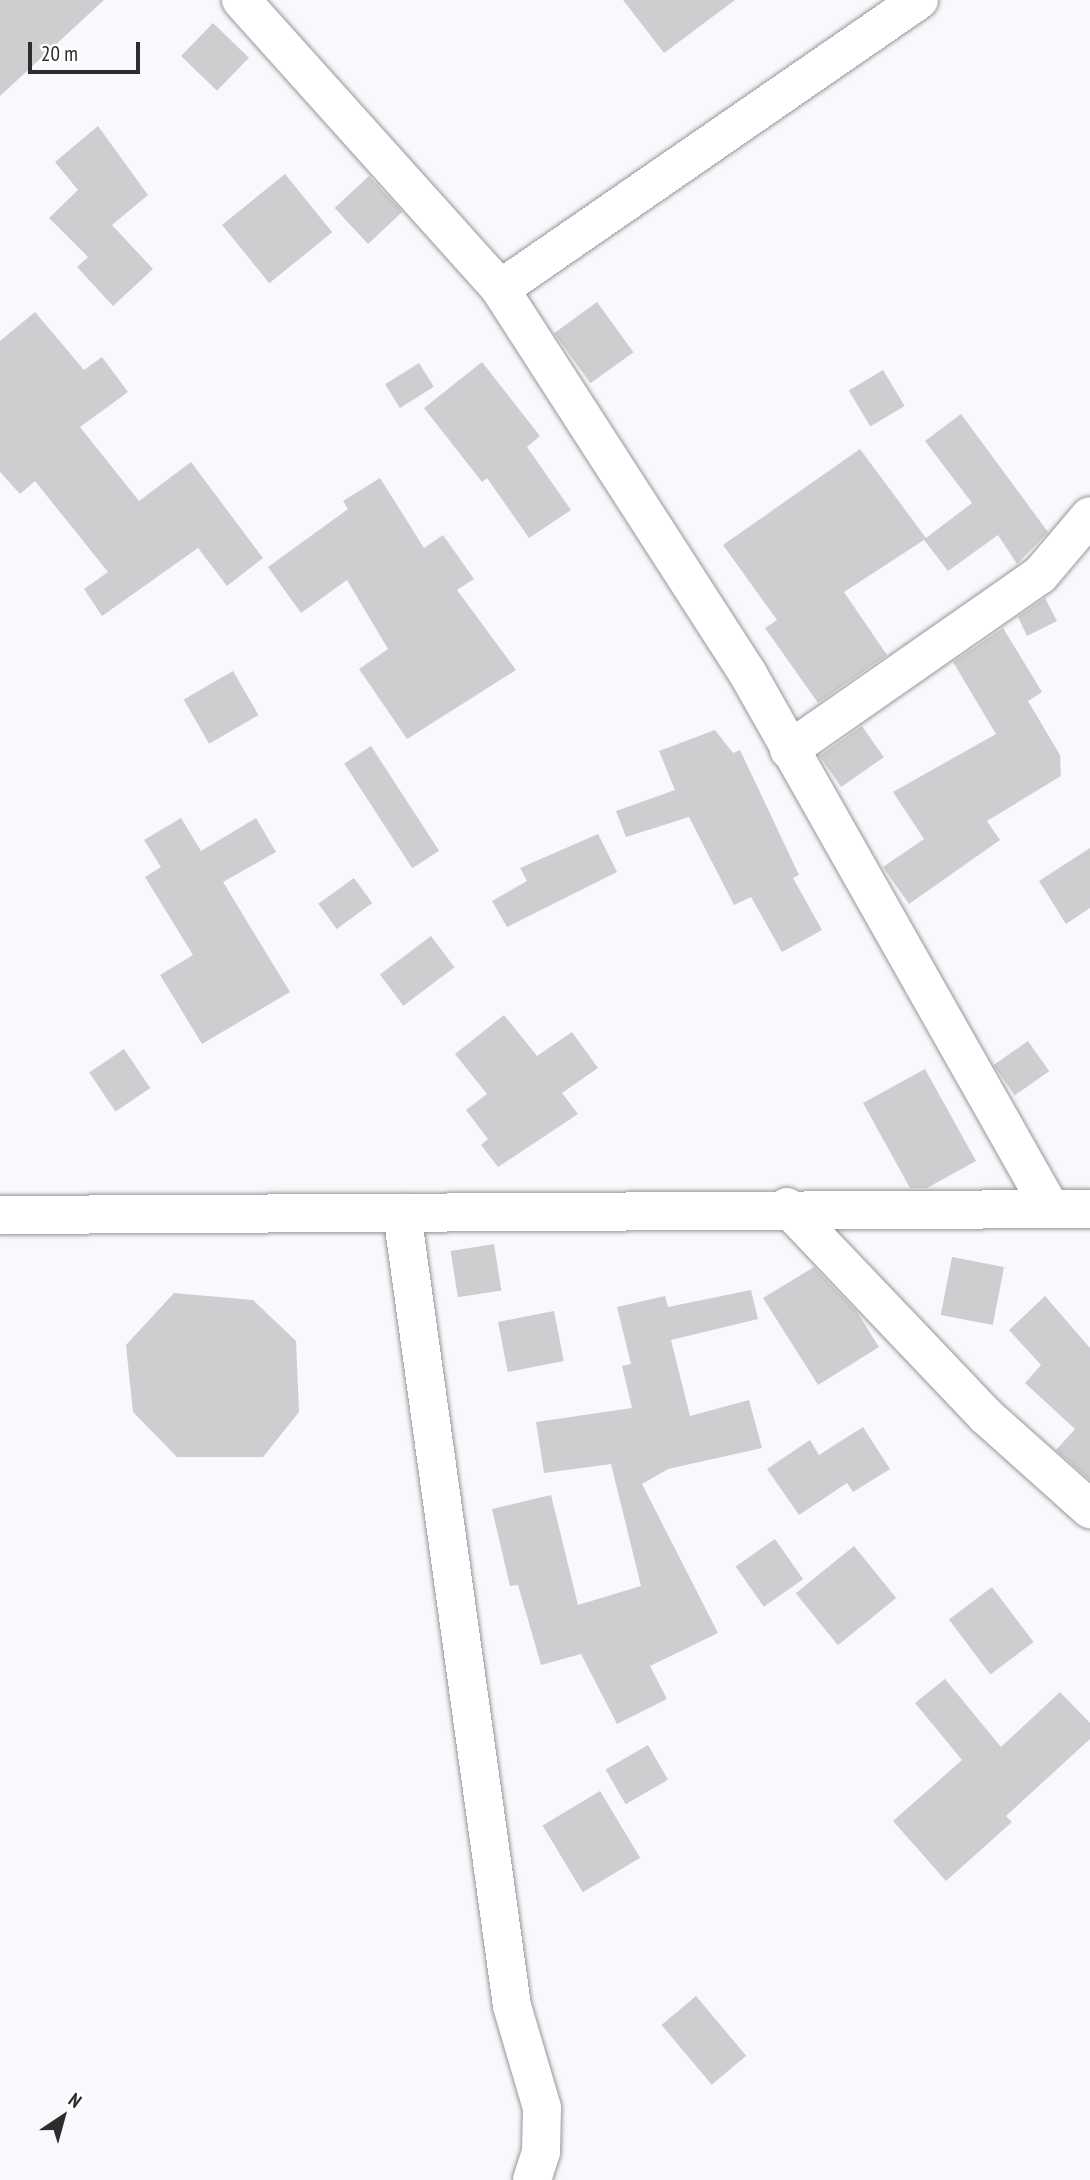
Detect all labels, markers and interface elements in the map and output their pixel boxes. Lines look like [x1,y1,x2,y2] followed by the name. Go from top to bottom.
[32,28,144,72] scale bar
[41,40,78,67] text: 20 m
[28,2082,98,2152] north arrow
[64,2087,87,2113] text: N

